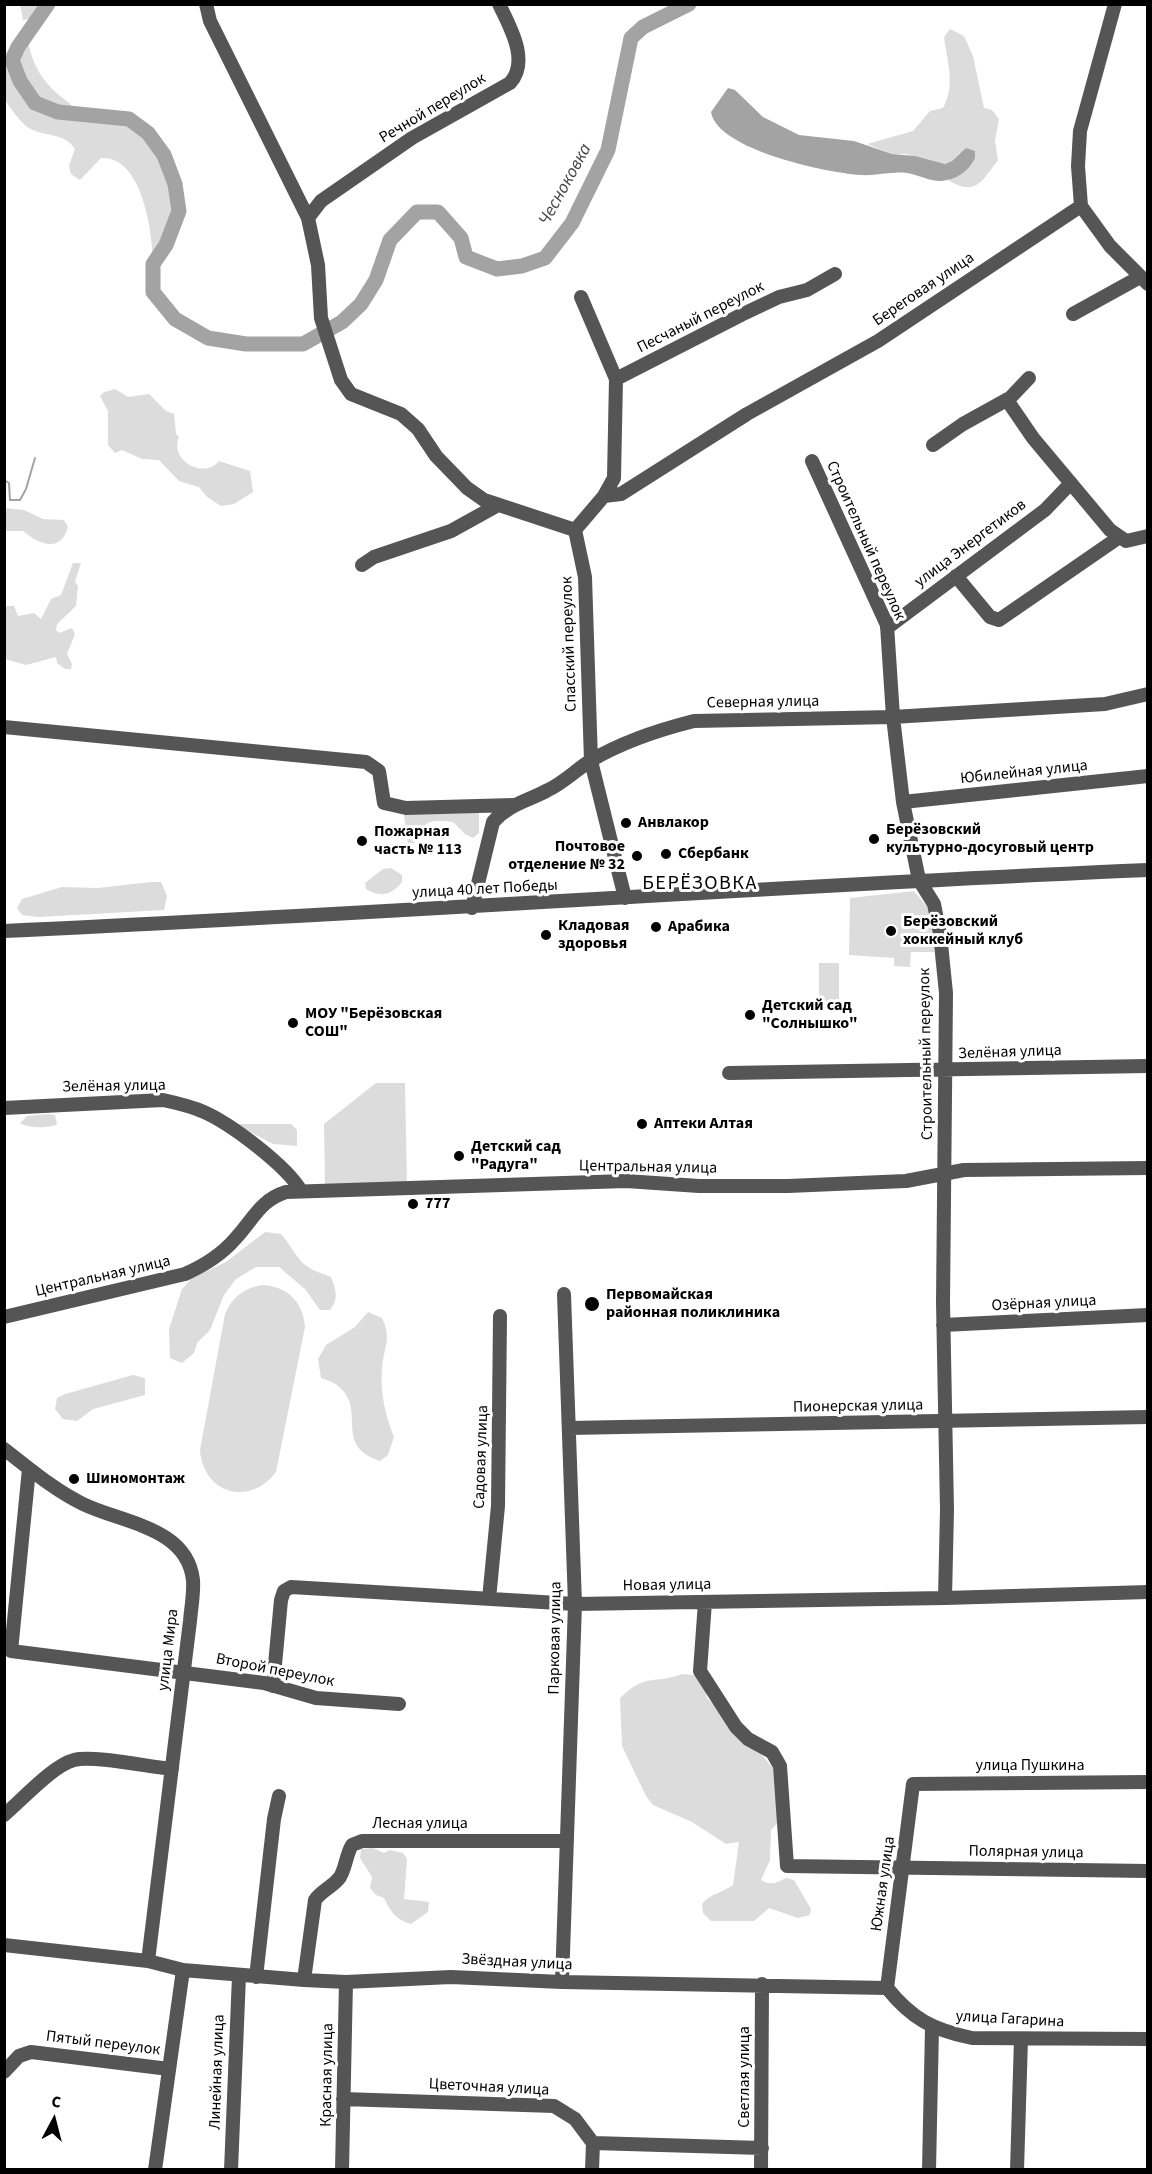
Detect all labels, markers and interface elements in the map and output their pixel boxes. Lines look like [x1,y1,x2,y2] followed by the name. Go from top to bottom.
[376,70,490,148] street label: Речной переулок
[535,140,597,230] water label: Чесноковка
[870,249,978,331] street label: Береговая улица
[634,278,768,358] street label: Песчаный переулок
[821,458,909,624] street label: Строительный переулок
[911,496,1031,592] street label: улица Энергетиков
[558,576,582,712] street label: Спасский переулок
[707,692,819,714] street label: Северная улица
[959,757,1089,789] street label: Юбилейная улица
[638,813,709,833] place label: Анвлакор
[619,816,633,830] marker: Анвлакор
[886,820,1094,858] place label: Берёзовский культурно-досуговый центр
[374,822,462,860] place label: Пожарная часть № 113
[867,832,881,846] marker: Берёзовский культурно-досуговый центр
[355,834,369,848] marker: Пожарная часть № 113
[508,837,625,875] place label: Почтовое отделение № 32
[678,844,749,864] place label: Сбербанк
[659,847,673,861] marker: Сбербанк
[630,849,644,863] marker: Почтовое отделение № 32
[642,873,758,897] district label: БЕРЁЗОВКА
[412,877,558,903] street label: улица 40 лет Победы
[903,912,1023,950] place label: Берёзовский хоккейный клуб
[558,916,630,954] place label: Кладовая здоровья
[668,917,730,937] place label: Арабика
[649,920,663,934] marker: Арабика
[884,924,898,938] marker: Берёзовский хоккейный клуб
[539,928,553,942] marker: Кладовая здоровья
[916,968,938,1140] street label: Строительный переулок
[762,996,858,1034] place label: Детский сад "Солнышко"
[305,1004,442,1042] place label: МОУ "Берёзовская СОШ"
[743,1008,757,1022] marker: Детский сад "Солнышко"
[286,1016,300,1030] marker: МОУ "Берёзовская СОШ"
[958,1042,1062,1064] street label: Зелёная улица
[62,1076,166,1098] street label: Зелёная улица
[654,1114,753,1134] place label: Аптеки Алтая
[635,1117,649,1131] marker: Аптеки Алтая
[471,1137,561,1175] place label: Детский сад "Радуга"
[452,1149,466,1163] marker: Детский сад "Радуга"
[579,1157,717,1179] street label: Центральная улица
[425,1194,450,1214] place label: 777
[406,1197,420,1211] marker: 777
[34,1252,172,1302] street label: Центральная улица
[606,1285,780,1323] place label: Первомайская районная поликлиника
[991,1292,1097,1316] street label: Озёрная улица
[583,1295,601,1313] marker: Первомайская районная поликлиника
[793,1396,923,1418] street label: Пионерская улица
[471,1405,493,1509] street label: Садовая улица
[86,1469,185,1489] place label: Шиномонтаж
[67,1472,81,1486] marker: Шиномонтаж
[623,1576,711,1596] street label: Новая улица
[545,1581,567,1695] street label: Парковая улица
[154,1608,184,1692] street label: улица Мира
[214,1650,336,1692] street label: Второй переулок
[976,1756,1084,1776] street label: улица Пушкина
[372,1814,468,1834] street label: Лесная улица
[868,1835,900,1933] street label: Южная улица
[968,1842,1084,1864] street label: Полярная улица
[461,1951,573,1975] street label: Звёздная улица
[955,2008,1065,2032] street label: улица Гагарина
[206,2014,230,2130] street label: Линейная улица
[317,2023,339,2127] street label: Красная улица
[735,2026,755,2128] street label: Светлая улица
[45,2027,161,2061] street label: Пятый переулок
[428,2075,550,2101] street label: Цветочная улица
[24,2090,84,2150] north arrow
[50,2091,62,2114] text: С

